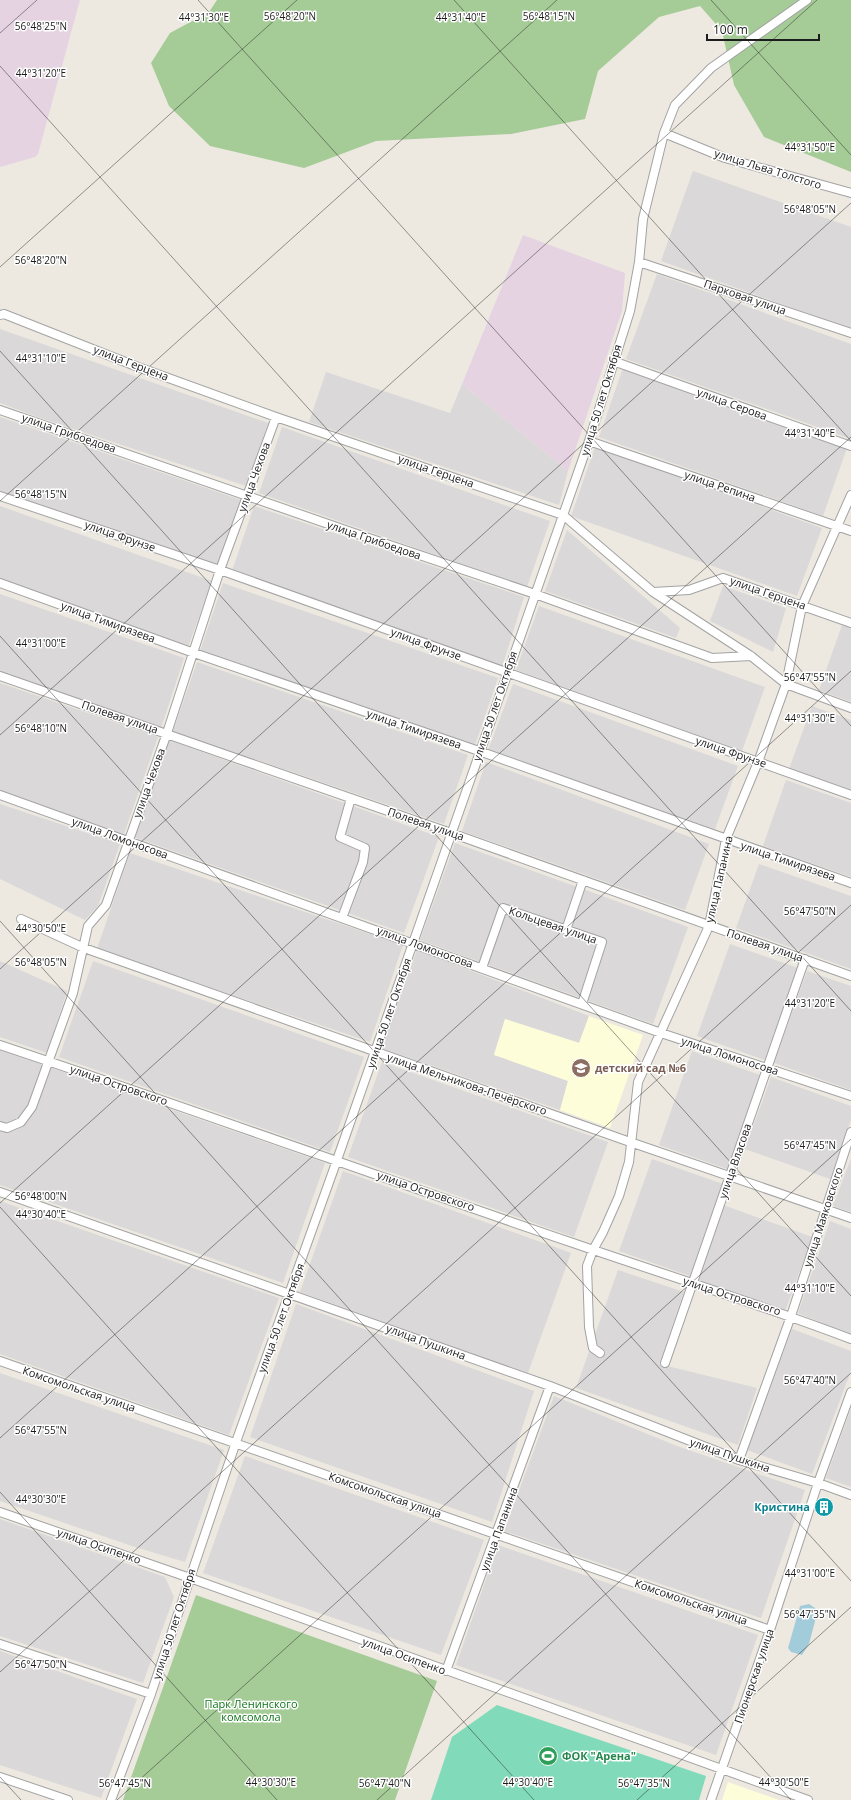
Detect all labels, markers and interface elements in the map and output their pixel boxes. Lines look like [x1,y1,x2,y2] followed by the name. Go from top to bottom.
[264,9,316,23] text: 56°48'20"N
[523,9,575,23] text: 56°48'15"N
[179,10,229,24] text: 44°31'30"E
[436,10,486,24] text: 44°31'40"E
[707,16,819,42] scale bar
[15,19,67,33] text: 56°48'25"N
[713,21,748,38] text: 100 m
[16,66,66,80] text: 44°31'20"E
[785,140,835,154] text: 44°31'50"E
[713,145,824,192] street label: улица Льва Толстого
[784,202,836,216] text: 56°48'05"N
[15,253,67,267] text: 56°48'20"N
[702,275,788,318] street label: Парковая улица
[91,341,171,384] street label: улица Герцена
[576,342,625,457] street label: улица 50 лет Октября
[16,351,66,365] text: 44°31'10"E
[695,384,769,423] street label: улица Серова
[20,409,118,456] street label: улица Грибоедова
[785,426,835,440] text: 44°31'40"E
[234,440,273,514] street label: улица Чехова
[396,451,476,491] street label: улица Герцена
[683,466,758,505] street label: улица Репина
[15,487,67,501] text: 56°48'15"N
[83,516,158,555] street label: улица Фрунзе
[325,516,423,563] street label: улица Грибоедова
[728,573,808,613] street label: улица Герцена
[59,597,157,646] street label: улица Тимирязева
[389,624,464,663] street label: улица Фрунзе
[16,636,66,650] text: 44°31'00"E
[469,649,520,763] street label: улица 50 лет Октября
[784,670,836,684] text: 56°47'55"N
[80,696,161,737] street label: Полевая улица
[365,705,464,752] street label: улица Тимирязева
[785,711,835,725] text: 44°31'30"E
[15,721,67,735] text: 56°48'10"N
[694,732,769,771] street label: улица Фрунзе
[129,746,168,820] street label: улица Чехова
[386,803,467,844] street label: Полевая улица
[70,813,170,862] street label: улица Ломоносова
[701,834,736,924] street label: улица Папанина
[739,837,838,884] street label: улица Тимирязева
[507,902,599,947] street label: Кольцевая улица
[784,904,836,918] text: 56°47'50"N
[16,921,66,935] text: 44°30'50"E
[375,922,475,971] street label: улица Ломоносова
[725,924,806,965] street label: Полевая улица
[15,955,67,969] text: 56°48'05"N
[363,956,414,1070] street label: улица 50 лет Октября
[785,996,835,1010] text: 44°31'20"E
[680,1033,781,1078] street label: улица Ломоносова
[385,1049,550,1118] street label: улица Мельникова-Печёрского
[570,1057,592,1079] school or university icon: детский сад №6
[595,1060,686,1075] place label: детский сад №6
[68,1061,170,1108] street label: улица Островского
[715,1121,754,1200] street label: улица Власова
[784,1138,836,1152] text: 56°47'45"N
[799,1165,846,1269] street label: улица Маяковского
[375,1167,477,1214] street label: улица Островского
[15,1189,67,1203] text: 56°48'00"N
[16,1207,66,1221] text: 44°30'40"E
[254,1261,307,1375] street label: улица 50 лет Октября
[681,1273,783,1319] street label: улица Островского
[785,1281,835,1295] text: 44°31'10"E
[384,1320,468,1363] street label: улица Пушкина
[21,1362,138,1415] street label: Комсомольская улица
[784,1373,836,1387] text: 56°47'40"N
[15,1423,67,1437] text: 56°47'55"N
[688,1434,772,1475] street label: улица Пушкина
[327,1468,444,1521] street label: Комсомольская улица
[476,1485,521,1573] street label: улица Папанина
[16,1492,66,1506] text: 44°30'30"E
[813,1496,835,1518] building icon: Кристина
[754,1499,810,1514] place label: Кристина
[55,1524,143,1567] street label: улица Осипенко
[785,1566,835,1580] text: 44°31'00"E
[149,1567,198,1681] street label: улица 50 лет Октября
[633,1575,750,1628] street label: Комсомольская улица
[784,1607,836,1621] text: 56°47'35"N
[730,1626,777,1725] street label: Пионерская улица
[360,1633,448,1678] street label: улица Осипенко
[15,1657,67,1671] text: 56°47'50"N
[204,1696,298,1724] park label: Парк Ленинского комсомола
[537,1745,559,1767] sports icon: ФОК "Арена"
[562,1748,636,1763] place label: ФОК "Арена"
[246,1775,296,1789] text: 44°30'30"E
[503,1775,553,1789] text: 44°30'40"E
[759,1775,809,1789] text: 44°30'50"E
[99,1776,151,1790] text: 56°47'45"N
[359,1776,411,1790] text: 56°47'40"N
[618,1776,670,1790] text: 56°47'35"N

